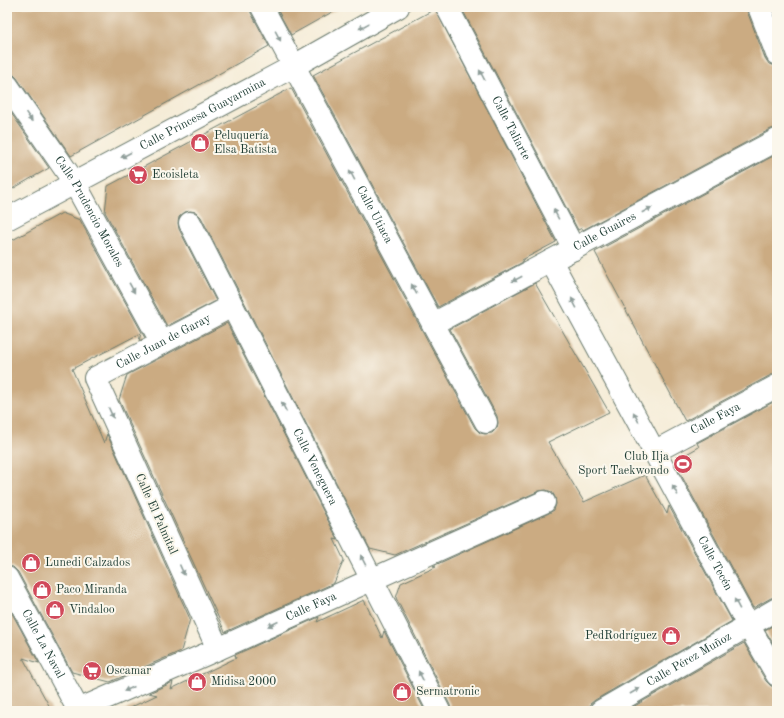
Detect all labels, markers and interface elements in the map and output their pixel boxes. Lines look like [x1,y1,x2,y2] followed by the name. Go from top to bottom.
[358,23,370,30] one-way arrow
[275,30,281,42] one-way arrow
[479,69,486,80] one-way arrow
[138,76,268,153] street label: Calle Princesa Guayarmina
[489,94,533,163] street label: Calle Taliarte
[25,112,33,123] one-way arrow
[214,130,277,156] place label: Peluquería Elsa Batista
[189,132,211,154] shop icon: Peluquería Elsa Batista
[121,151,132,158] one-way arrow
[52,154,125,269] street label: Calle Prudencio Morales
[127,164,149,186] supermarket icon: Ecoisleta
[152,169,199,181] place label: Ecoisleta
[349,169,356,181] one-way arrow
[354,184,394,245] street label: Calle Utiaca
[641,207,653,213] one-way arrow
[552,209,559,220] one-way arrow
[572,210,638,254] street label: Calle Guaires
[511,276,522,283] one-way arrow
[129,283,136,294] one-way arrow
[411,284,417,295] one-way arrow
[570,297,577,309] one-way arrow
[114,312,213,372] street label: Calle Juan de Garay
[281,401,287,413] one-way arrow
[689,401,743,437] street label: Calle Faya
[108,408,114,419] one-way arrow
[632,412,639,423] one-way arrow
[290,427,339,507] street label: Calle Veneguera
[578,451,669,477] place label: Club Ilja Sport Taekwondo
[672,453,694,475] sports icon: Club Ilja Sport Taekwondo
[133,472,179,556] street label: Calle El Palmital
[672,484,678,496] one-way arrow
[695,534,735,593] street label: Calle Tecén
[20,552,42,574] shop icon: Lunedi Calzados
[360,554,366,566] one-way arrow
[45,557,130,569] place label: Lunedi Calzados
[179,564,185,576] one-way arrow
[31,579,53,601] shop icon: Paco Miranda
[56,584,127,596] place label: Paco Miranda
[284,590,339,624] street label: Calle Faya
[734,598,740,610] one-way arrow
[44,599,66,621] shop icon: Vindaloo
[69,604,115,616] place label: Vindaloo
[19,607,66,681] street label: Calle La Naval
[267,622,279,628] one-way arrow
[660,625,682,647] shop icon: PedRodríguez
[585,630,657,642] place label: PedRodríguez
[645,631,734,689] street label: Calle Pérez Muñoz
[81,660,103,682] supermarket icon: Oscamar
[106,665,151,677] place label: Oscamar
[418,670,425,682] one-way arrow
[186,671,208,693] shop icon: Midisa 2000
[211,676,276,688] place label: Midisa 2000
[391,681,413,703] shop icon: Sermatronic
[122,686,134,692] one-way arrow
[416,686,479,698] place label: Sermatronic
[629,688,641,695] one-way arrow

